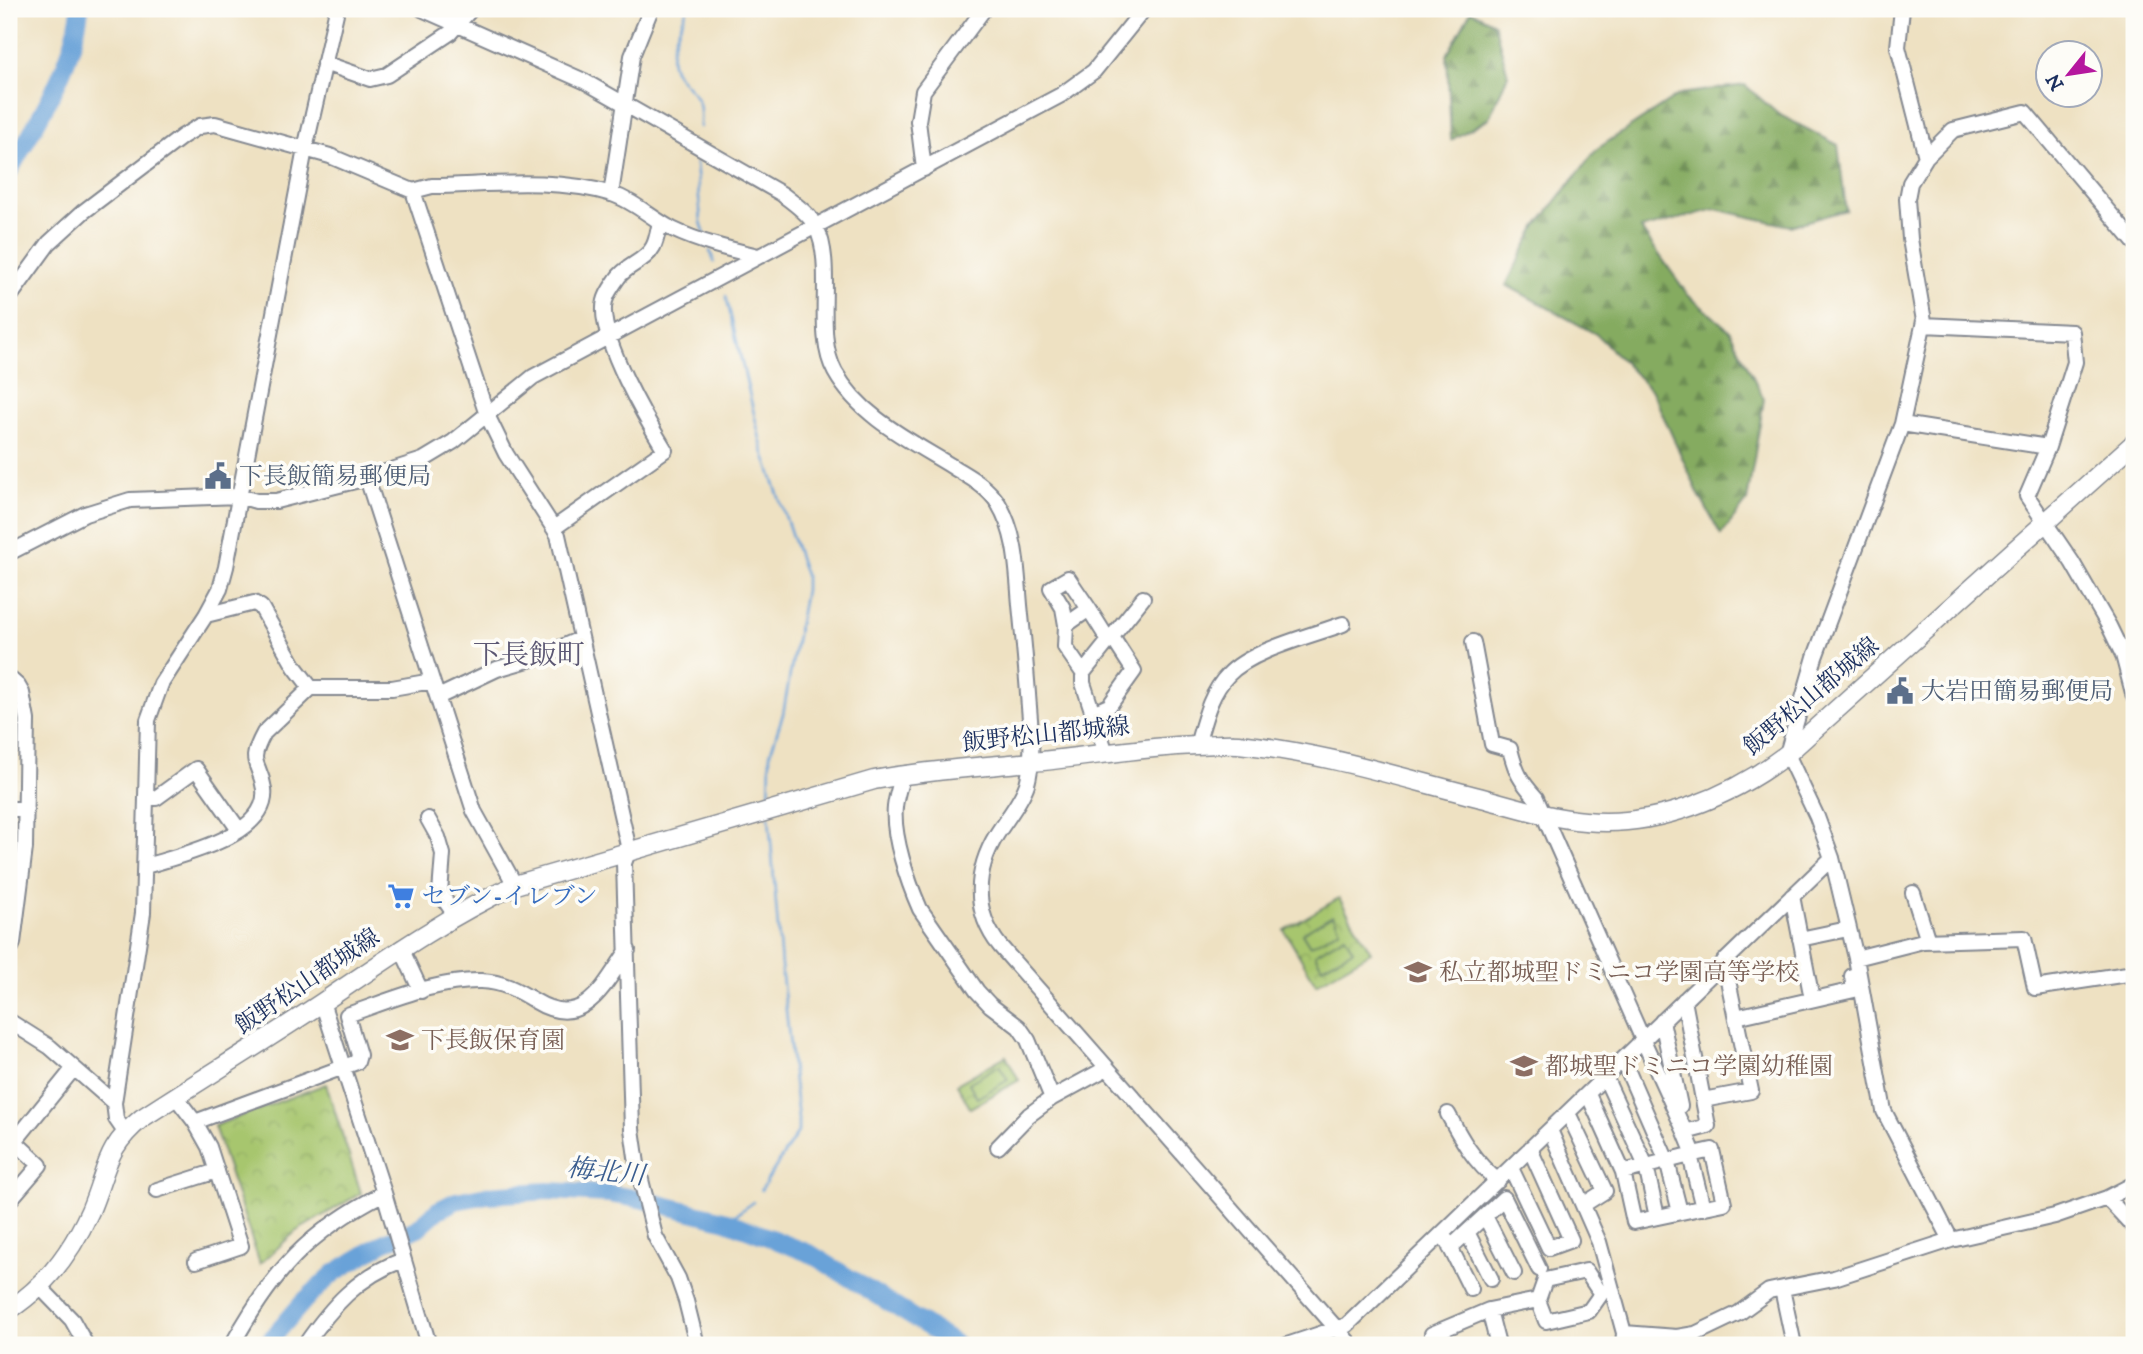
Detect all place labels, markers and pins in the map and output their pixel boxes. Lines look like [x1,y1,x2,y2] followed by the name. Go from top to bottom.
[203,461,233,491] public building icon: 下長飯簡易郵便局
[239,462,431,492] place label: 下長飯簡易郵便局
[1885,676,1915,706] public building icon: 大岩田簡易郵便局
[1921,677,2113,707] place label: 大岩田簡易郵便局
[386,881,416,911] supermarket icon: セブン-イレブン
[422,882,598,912] place label: セブン-イレブン
[1403,957,1433,987] school or university icon: 私立都城聖ドミニコ学園高等学校
[1439,958,1799,988] place label: 私立都城聖ドミニコ学園高等学校
[385,1025,415,1055] school or university icon: 下長飯保育園
[421,1026,565,1056] place label: 下長飯保育園
[1509,1051,1539,1081] school or university icon: 都城聖ドミニコ学園幼稚園
[1545,1052,1833,1082] place label: 都城聖ドミニコ学園幼稚園

